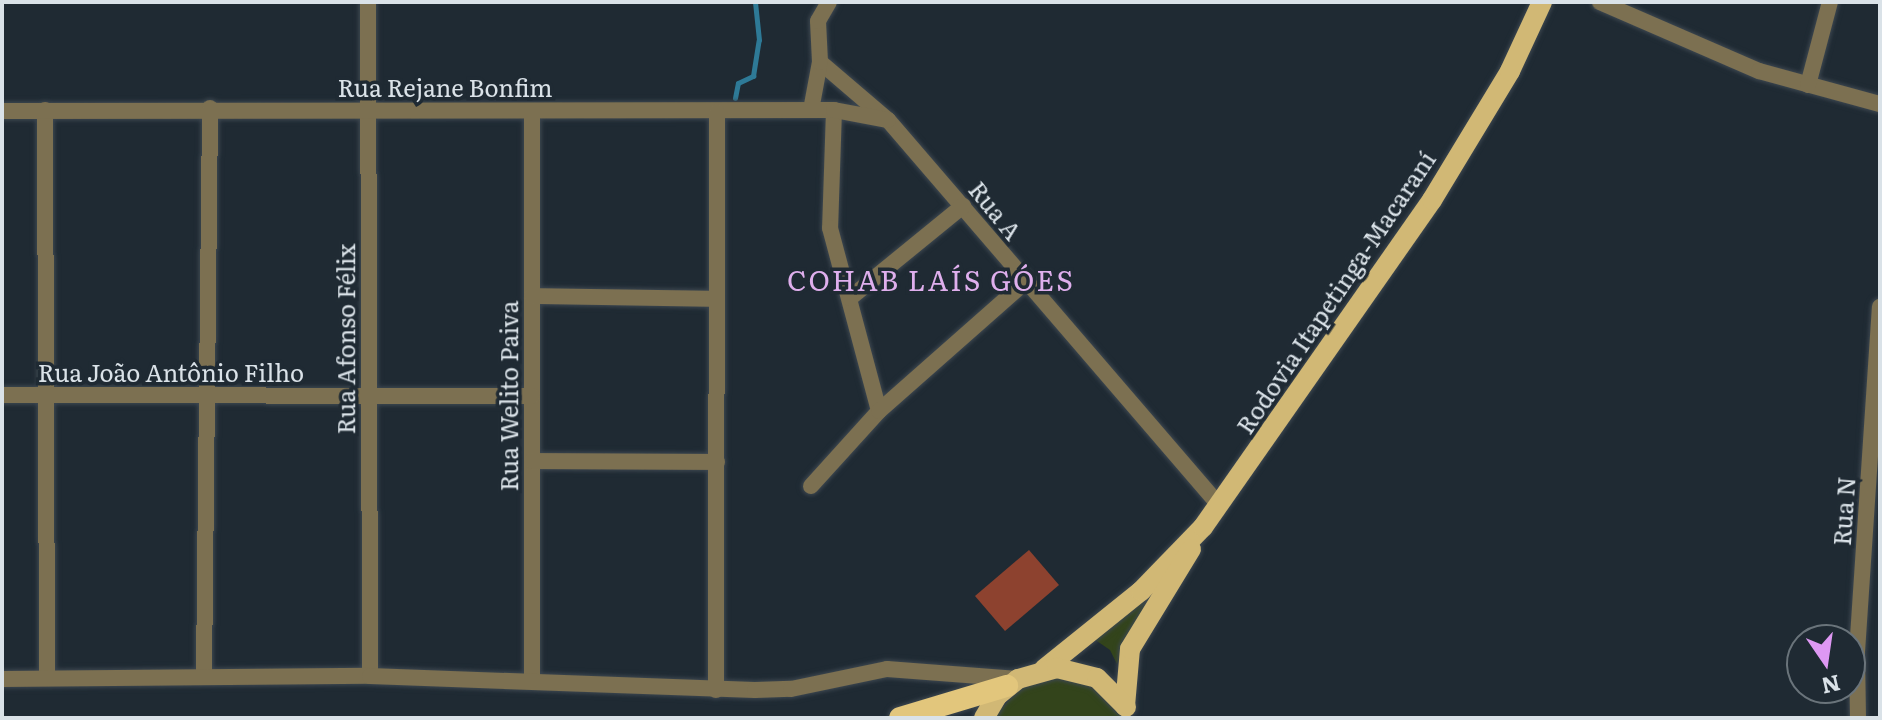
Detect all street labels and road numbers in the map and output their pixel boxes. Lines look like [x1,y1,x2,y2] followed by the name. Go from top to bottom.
[337,73,553,101] street label: Rua Rejane Bonfim
[1230,145,1440,439] street label: Rodovia Itapetinga-Macaraní
[964,175,1028,245] street label: Rua A
[331,244,359,434] street label: Rua Afonso Félix
[494,301,522,491] street label: Rua Welito Paiva
[38,358,304,386] street label: Rua João Antônio Filho
[1826,475,1860,547] street label: Rua N

